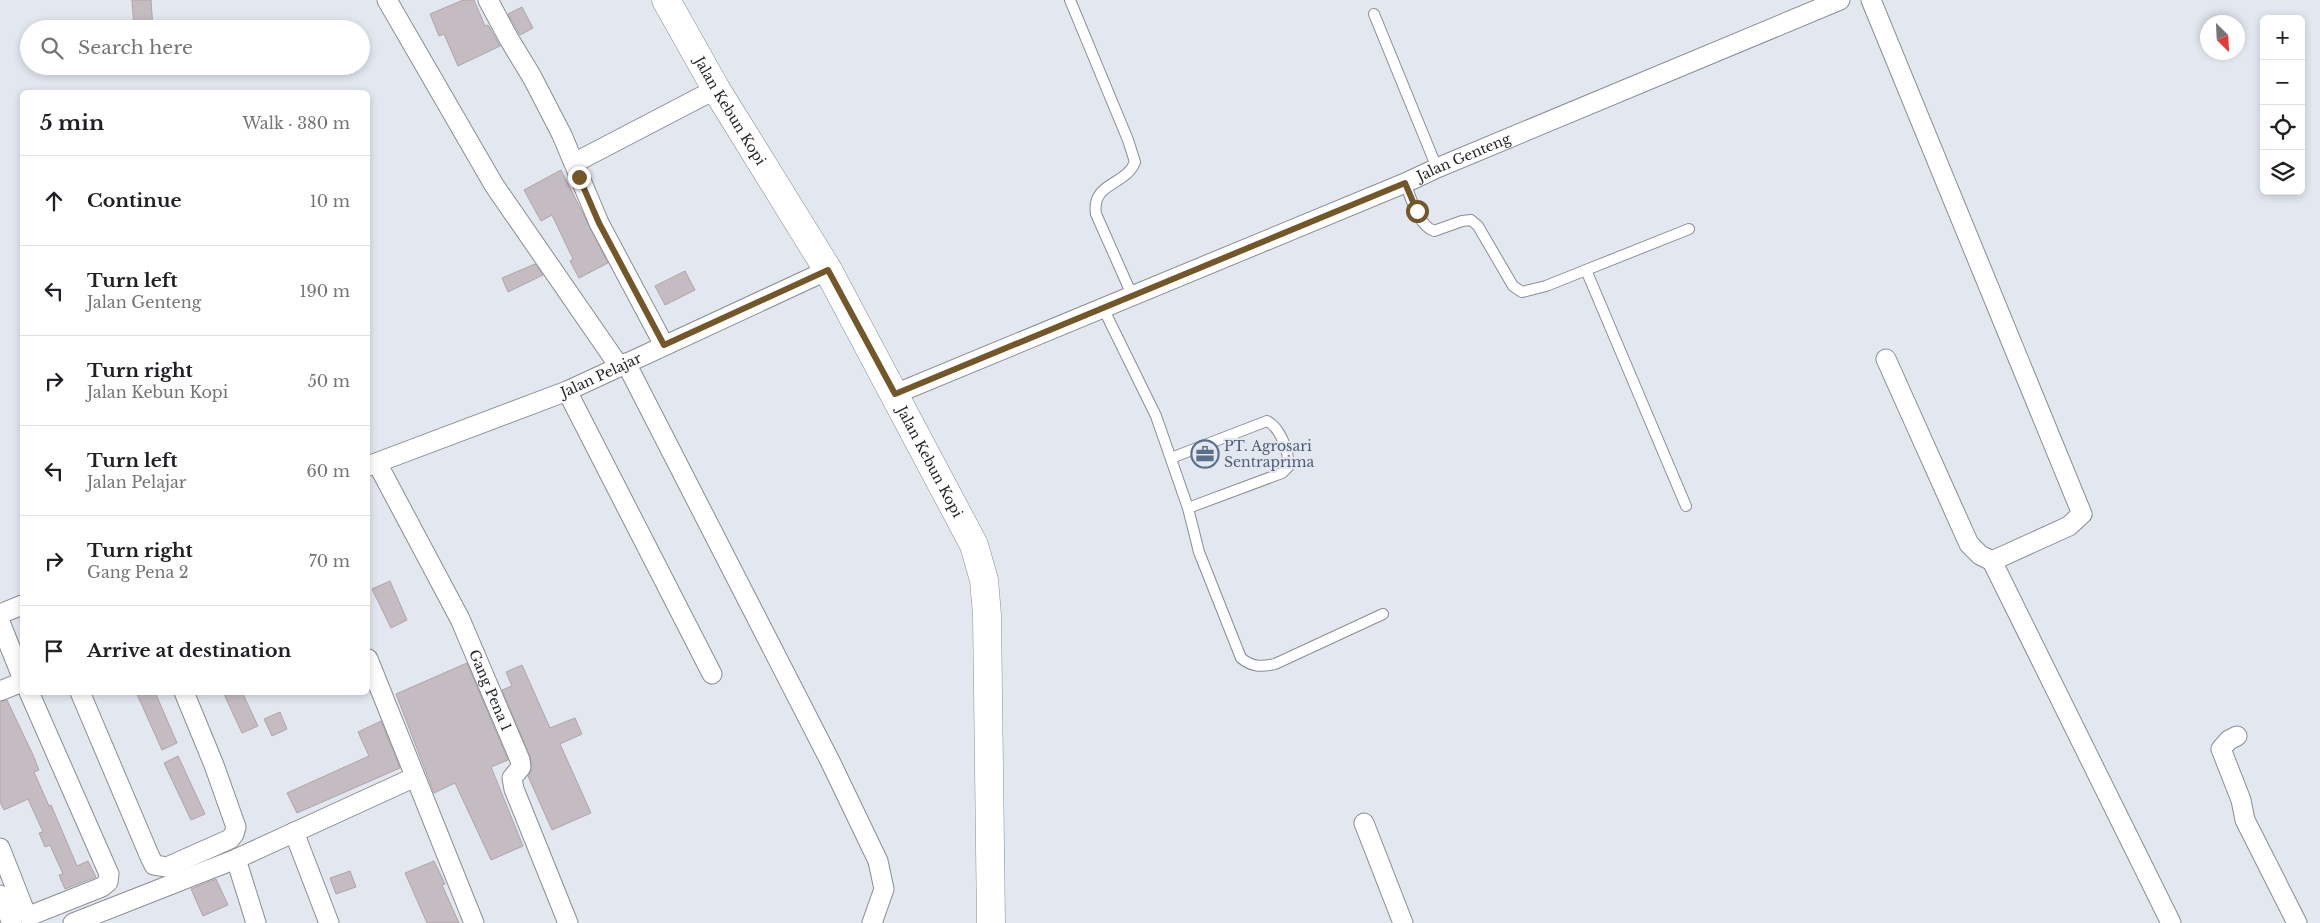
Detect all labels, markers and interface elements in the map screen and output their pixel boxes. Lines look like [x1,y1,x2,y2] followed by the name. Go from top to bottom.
[2200,15,2245,60] north arrow
[2260,15,2305,195] map controls
[2260,15,2305,60] button: +
[20,20,370,75] search box
[38,34,66,62] icon: search
[78,36,193,59] text: Search here
[690,52,770,169] street label: Jalan Kebun Kopi
[2260,60,2305,105] button: −
[2260,105,2305,150] button: locate
[40,110,104,136] text: 5 min
[242,113,350,133] text: Walk · 380 m
[1412,129,1514,186] street label: Jalan Genteng
[2260,150,2305,195] button: layers
[568,166,591,189] route end
[40,187,68,215] icon: ahead
[87,189,182,212] text: Continue
[310,191,350,211] text: 10 m
[1406,200,1429,223] route start
[87,269,178,292] text: Turn left
[40,277,68,305] icon: left
[299,281,350,301] text: 190 m
[87,292,201,312] text: Jalan Genteng
[556,349,644,402] street label: Jalan Pelajar
[87,359,193,382] text: Turn right
[40,367,68,395] icon: right
[308,371,350,391] text: 50 m
[87,382,228,402] text: Jalan Kebun Kopi
[892,401,967,521] street label: Jalan Kebun Kopi
[1224,437,1314,471] place label: PT. Agrosari Sentraprima
[1190,439,1220,469] office icon: PT. Agrosari Sentraprima
[87,449,178,472] text: Turn left
[40,457,68,485] icon: left
[307,461,350,481] text: 60 m
[87,472,186,492] text: Jalan Pelajar
[87,539,193,562] text: Turn right
[40,547,68,575] icon: right
[309,551,350,571] text: 70 m
[87,562,189,582] text: Gang Pena 2
[40,637,68,665] icon: arrive
[87,639,291,662] text: Arrive at destination
[465,647,516,734] street label: Gang Pena 1

